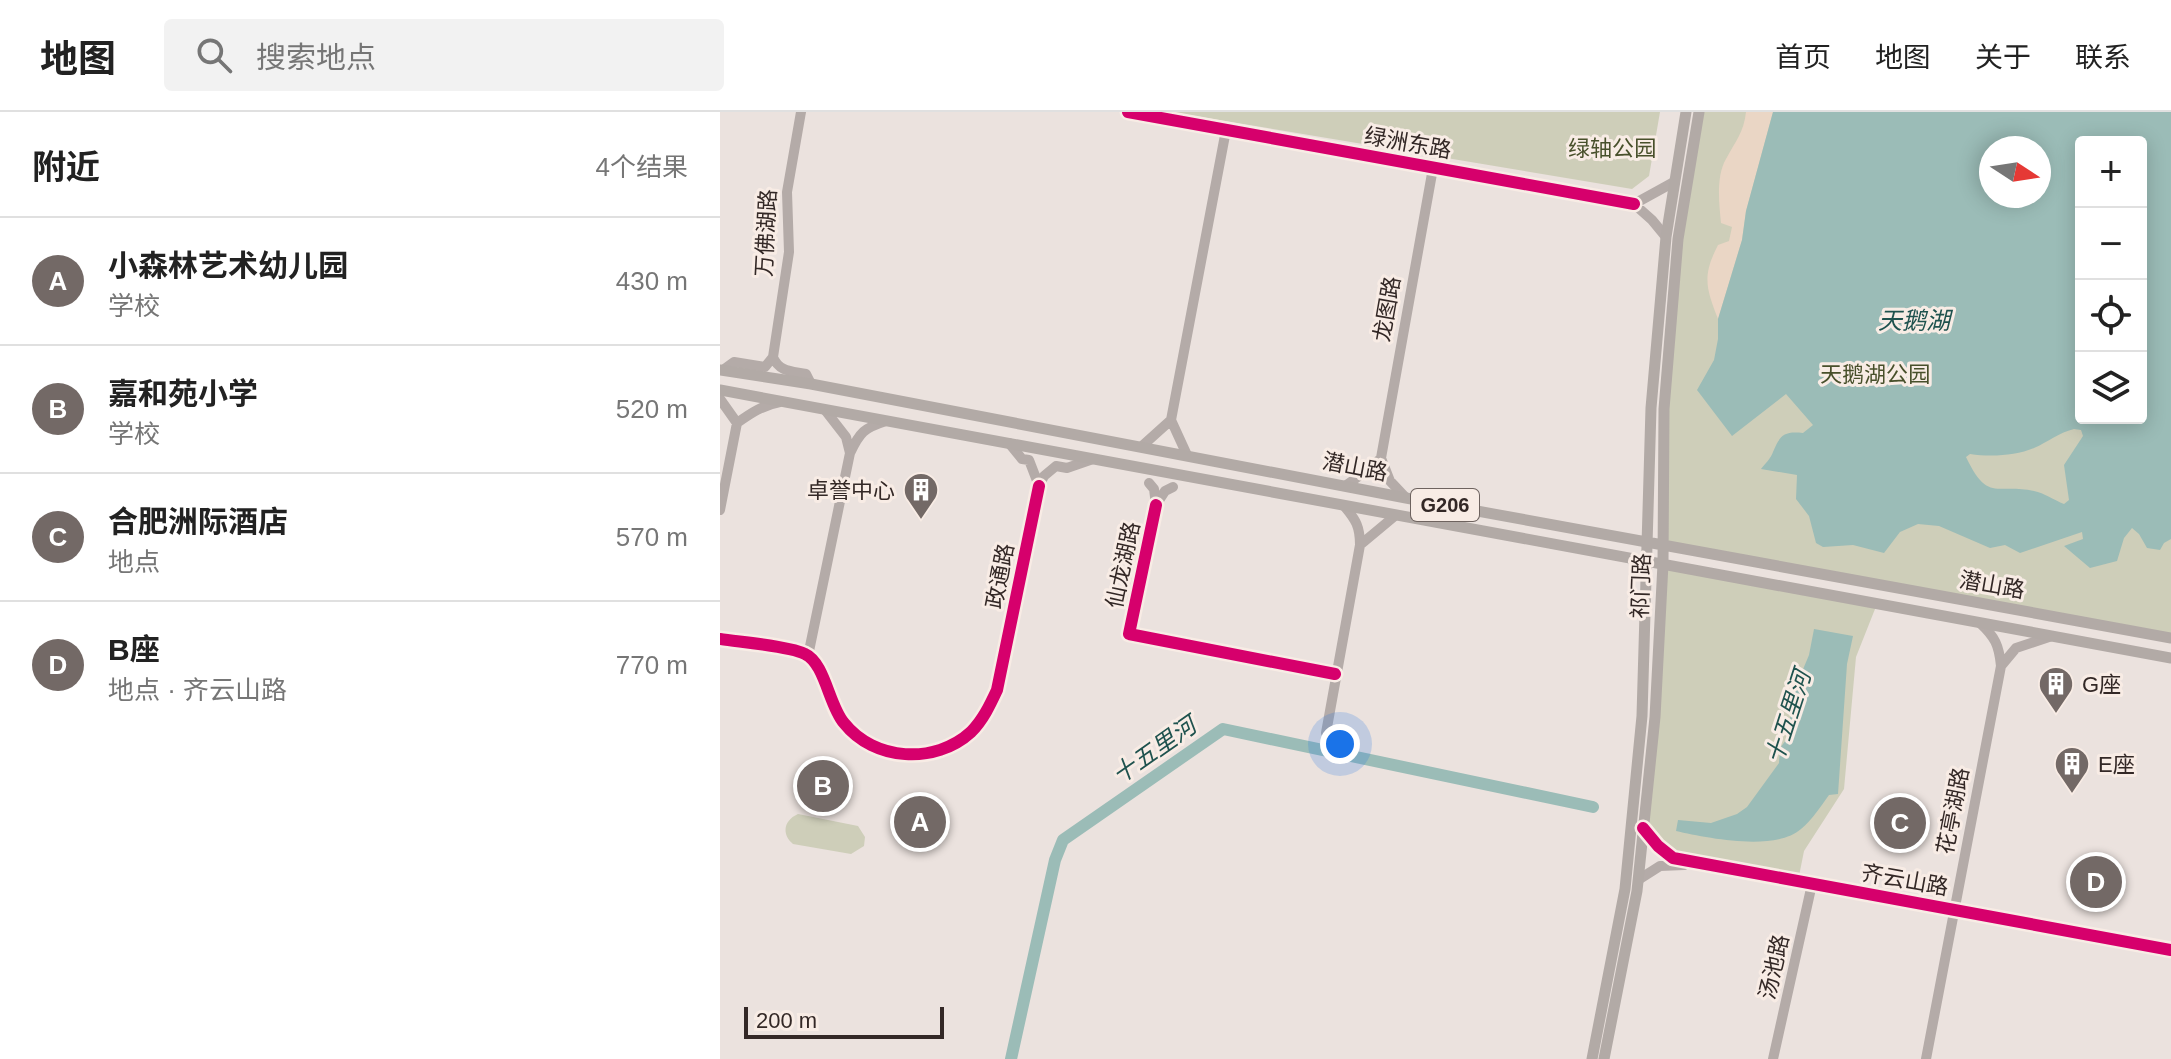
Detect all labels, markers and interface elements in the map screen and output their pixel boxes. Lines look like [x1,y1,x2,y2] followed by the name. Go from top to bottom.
[164,19,724,91] search box
[192,33,236,77] icon: search
[40,38,116,80] text: 地图
[256,41,376,74] text: 搜索地点
[1775,42,1831,73] text: 首页
[1875,42,1931,73] text: 地图
[1975,42,2031,73] text: 关于
[2075,42,2131,73] text: 联系
[1362,123,1454,163] street label: 绿洲东路
[1568,136,1656,161] park label: 绿轴公园
[1979,136,2051,208] north arrow
[2075,136,2147,424] map controls
[2075,136,2147,208] button: +
[32,148,100,186] text: 附近
[596,152,688,182] text: 4个结果
[751,188,781,278] street label: 万佛湖路
[2075,208,2147,280] button: −
[108,249,348,282] text: 小森林艺术幼儿园
[49,266,67,296] text: A
[616,266,688,296] text: 430 m
[1369,274,1405,344] street label: 龙图路
[2075,280,2147,352] button: locate
[108,291,160,321] text: 学校
[1878,307,1954,334] water label: 天鹅湖
[2075,352,2147,424] button: layers
[1820,362,1930,387] park label: 天鹅湖公园
[108,377,258,410] text: 嘉和苑小学
[49,394,67,424] text: B
[616,394,688,424] text: 520 m
[108,419,160,449] text: 学校
[1320,448,1390,486] street label: 潜山路
[902,471,940,521] building icon: 卓誉中心
[807,478,895,503] place label: 卓誉中心
[1411,489,1479,521] road number: G206
[108,505,288,538] text: 合肥洲际酒店
[1102,519,1144,611] street label: 仙龙湖路
[49,522,67,552] text: C
[616,522,688,552] text: 570 m
[981,541,1019,611] street label: 政通路
[108,547,160,577] text: 地点
[1627,553,1655,619] street label: 祁门路
[1957,567,2027,603] street label: 潜山路
[108,633,160,666] text: B座
[49,650,67,680] text: D
[616,650,688,680] text: 770 m
[1760,663,1817,767] water label: 十五里河
[2037,665,2075,715] building icon: G座
[2082,672,2121,697] place label: G座
[108,675,287,705] text: 地点 · 齐云山路
[1107,709,1204,789] water label: 十五里河
[1320,724,1360,764] your location
[2053,745,2091,795] building icon: E座
[2098,752,2135,777] place label: E座
[797,756,849,816] pin: B
[1932,765,1974,857] street label: 花亭湖路
[894,792,946,852] pin: A
[1874,793,1926,853] pin: C
[2070,852,2122,912] pin: D
[1859,860,1951,900] street label: 齐云山路
[1754,932,1794,1002] street label: 汤池路
[744,1003,944,1039] scale bar
[756,1008,817,1033] text: 200 m

